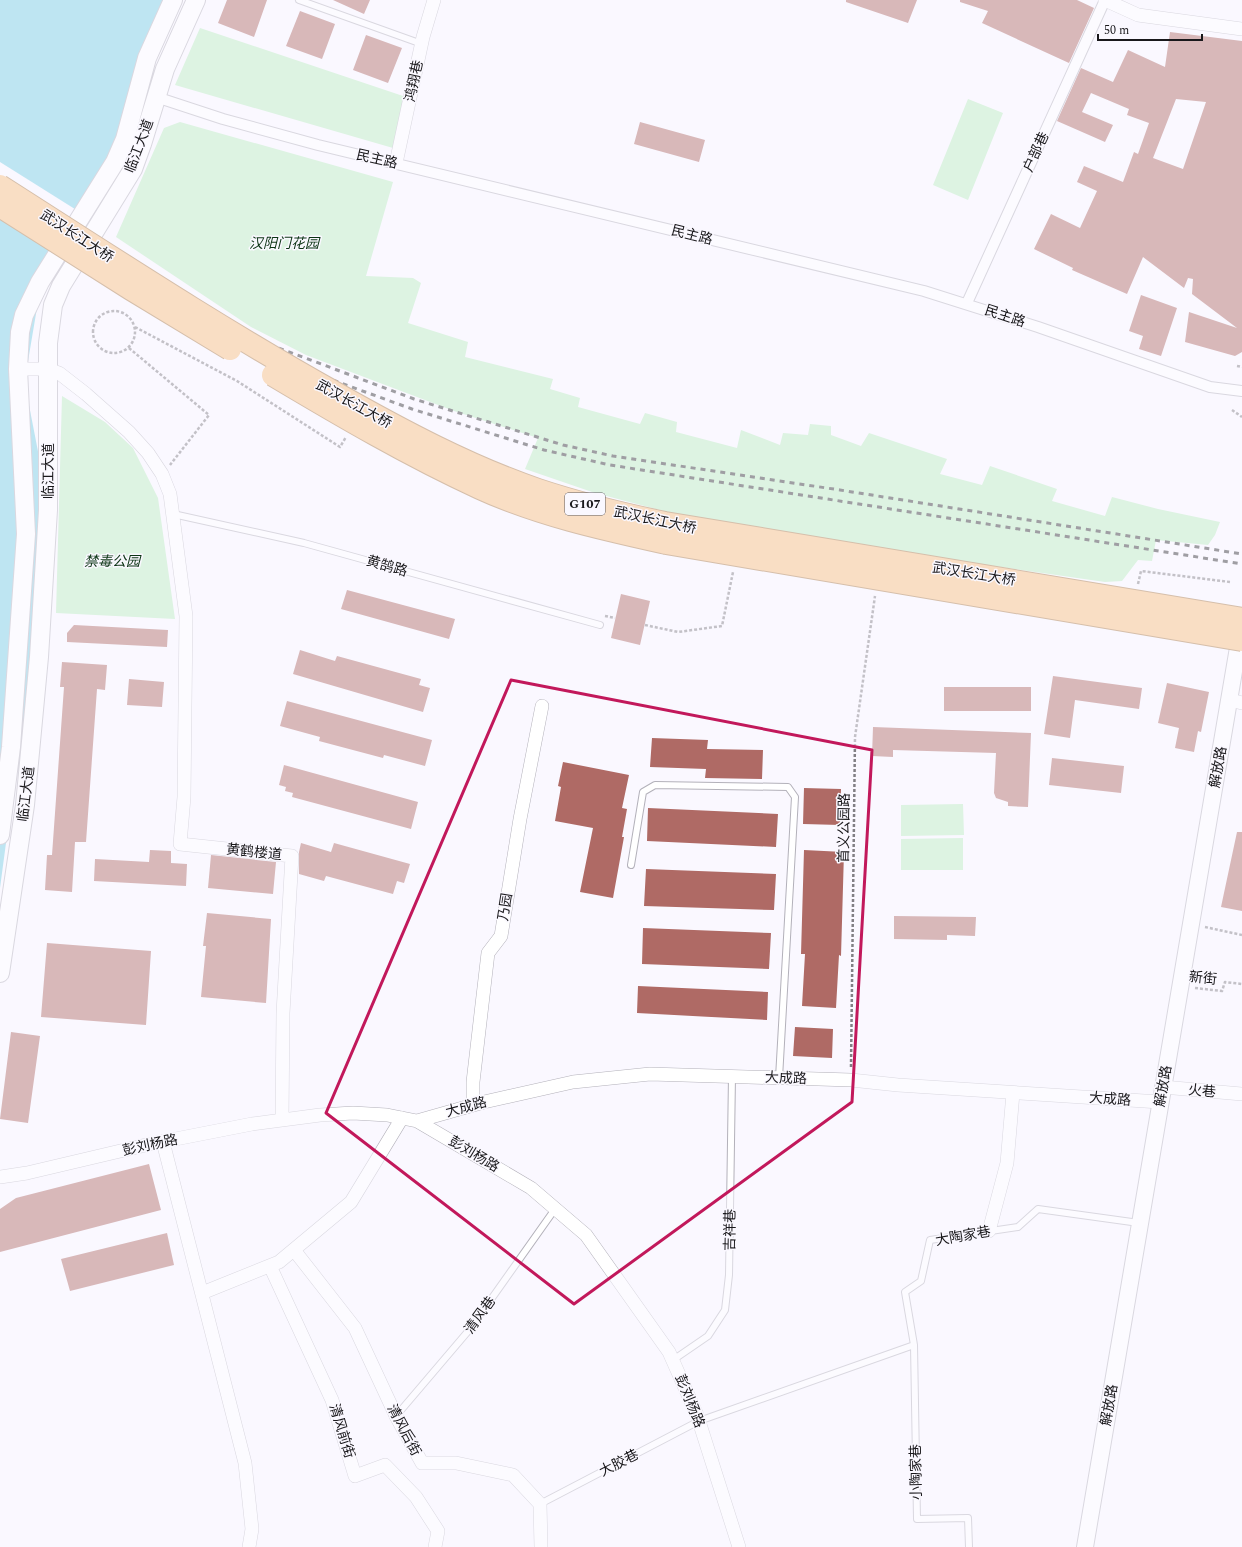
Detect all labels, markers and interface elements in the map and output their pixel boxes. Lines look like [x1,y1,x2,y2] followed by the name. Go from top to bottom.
[1098,16,1202,42] scale bar
[1104,21,1129,40] text: 50 m
[399,58,429,104] street label: 鸿翔巷
[119,116,159,176] street label: 临江大道
[1018,129,1054,175] street label: 户部巷
[354,144,400,174] street label: 民主路
[36,204,118,268] street label: 武汉长江大桥
[669,220,715,250] street label: 民主路
[249,233,321,254] park label: 汉阳门花园
[982,300,1028,332] street label: 民主路
[312,374,396,434] street label: 武汉长江大桥
[38,443,59,499] street label: 临江大道
[565,493,605,515] road number: G107
[612,501,698,539] street label: 武汉长江大桥
[364,550,410,582] street label: 黄鹄路
[84,551,142,572] park label: 禁毒公园
[931,557,1017,591] street label: 武汉长江大桥
[1204,744,1232,790] street label: 解放路
[12,765,40,823] street label: 临江大道
[833,793,855,863] street label: 首义公园路
[225,839,283,865] street label: 黄鹤楼道
[492,892,518,922] street label: 乃园
[1188,966,1218,990] street label: 新街
[1149,1063,1177,1109] street label: 解放路
[765,1067,807,1089] street label: 大成路
[1187,1079,1217,1103] street label: 火巷
[1088,1087,1132,1111] street label: 大成路
[443,1091,489,1123] street label: 大成路
[120,1129,180,1161] street label: 彭刘杨路
[445,1131,503,1177] street label: 彭刘杨路
[719,1209,741,1251] street label: 吉祥巷
[934,1221,992,1251] street label: 大陶家巷
[459,1292,501,1338] street label: 清风巷
[670,1371,710,1431] street label: 彭刘杨路
[1095,1382,1123,1428] street label: 解放路
[382,1400,426,1460] street label: 清风后街
[324,1401,360,1461] street label: 清风前街
[596,1444,642,1482] street label: 大胶巷
[905,1444,927,1500] street label: 小陶家巷

